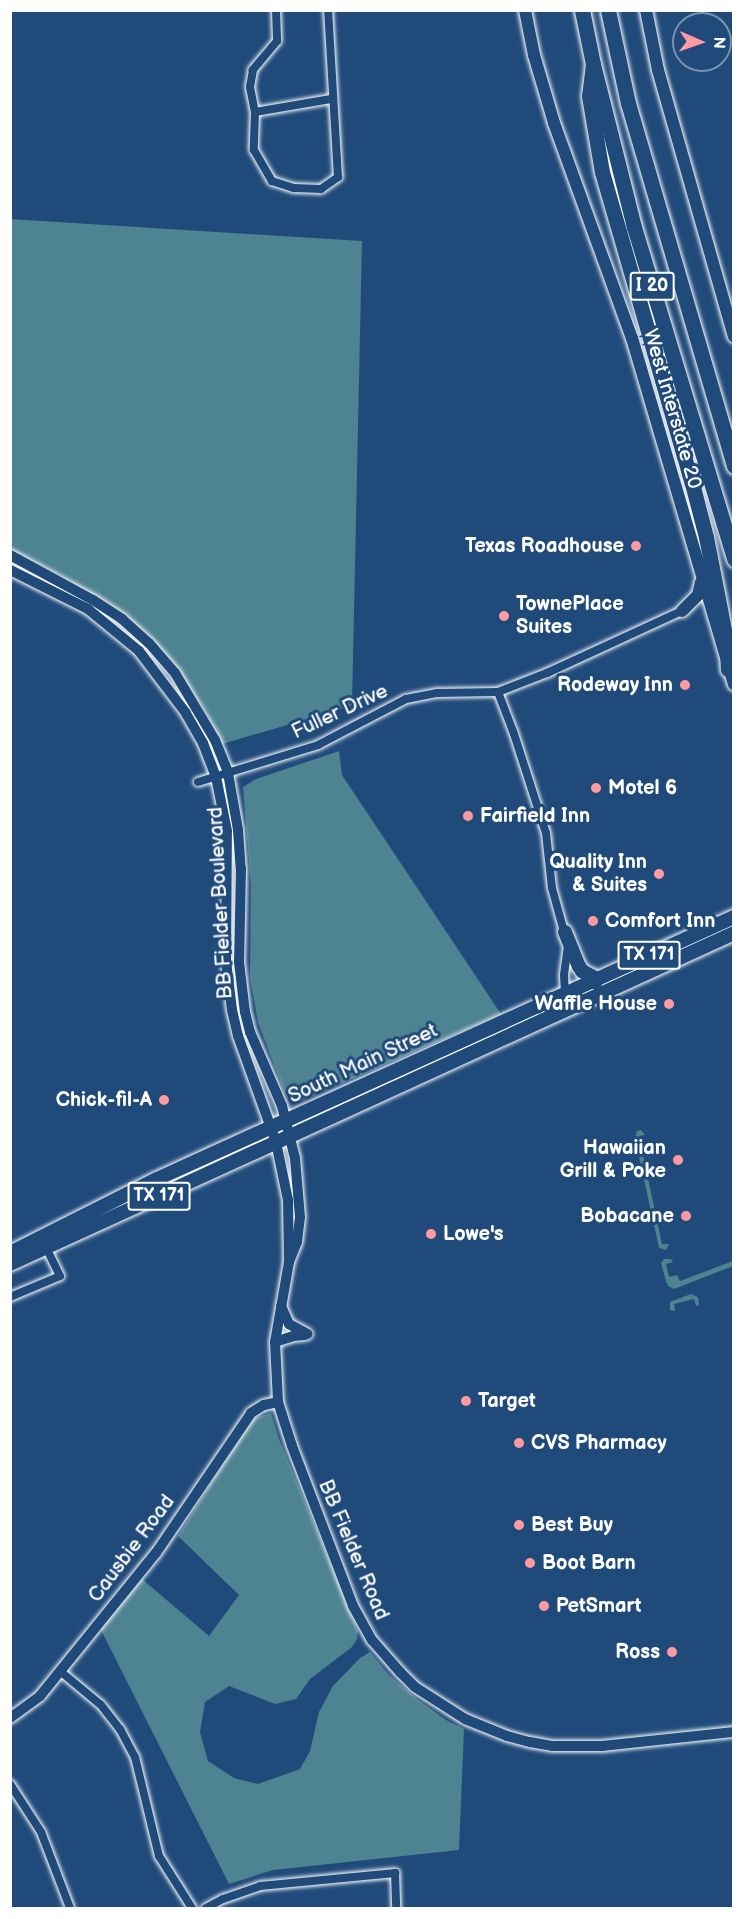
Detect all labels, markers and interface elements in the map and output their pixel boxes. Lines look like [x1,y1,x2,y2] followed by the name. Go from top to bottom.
[672,12,732,72] north arrow
[709,36,728,49] text: N
[630,271,674,301] road number: I 20
[638,326,706,492] street label: West Interstate 20
[465,534,624,558] place label: Texas Roadhouse
[629,539,643,553] marker: Texas Roadhouse
[516,592,624,639] place label: TownePlace Suites
[497,609,511,623] marker: TownePlace Suites
[557,673,673,697] place label: Rodeway Inn
[678,678,692,692] marker: Rodeway Inn
[288,679,392,745] street label: Fuller Drive
[608,776,677,800] place label: Motel 6
[589,781,603,795] marker: Motel 6
[480,804,590,828] place label: Fairfield Inn
[204,806,238,1000] street label: BB Fielder Boulevard
[461,809,475,823] marker: Fairfield Inn
[549,850,647,897] place label: Quality Inn & Suites
[652,867,666,881] marker: Quality Inn & Suites
[605,909,715,933] place label: Comfort Inn
[586,914,600,928] marker: Comfort Inn
[618,940,680,970] road number: TX 171
[535,992,657,1016] place label: Waffle House
[662,997,676,1011] marker: Waffle House
[285,1019,441,1109] street label: South Main Street
[56,1088,152,1112] place label: Chick-fil-A
[157,1093,171,1107] marker: Chick-fil-A
[560,1136,666,1183] place label: Hawaiian Grill & Poke
[671,1153,685,1167] marker: Hawaiian Grill & Poke
[128,1181,190,1211] road number: TX 171
[580,1204,674,1228] place label: Bobacane
[679,1209,693,1223] marker: Bobacane
[443,1222,504,1246] place label: Lowe's
[424,1227,438,1241] marker: Lowe's
[478,1389,536,1413] place label: Target
[459,1394,473,1408] marker: Target
[531,1431,667,1455] place label: CVS Pharmacy
[512,1436,526,1450] marker: CVS Pharmacy
[313,1476,393,1624] street label: BB Fielder Road
[84,1491,180,1607] street label: Causbie Road
[531,1513,613,1537] place label: Best Buy
[512,1518,526,1532] marker: Best Buy
[542,1551,636,1575] place label: Boot Barn
[523,1556,537,1570] marker: Boot Barn
[556,1594,641,1618] place label: PetSmart
[537,1599,551,1613] marker: PetSmart
[615,1640,660,1664] place label: Ross
[665,1645,679,1659] marker: Ross

